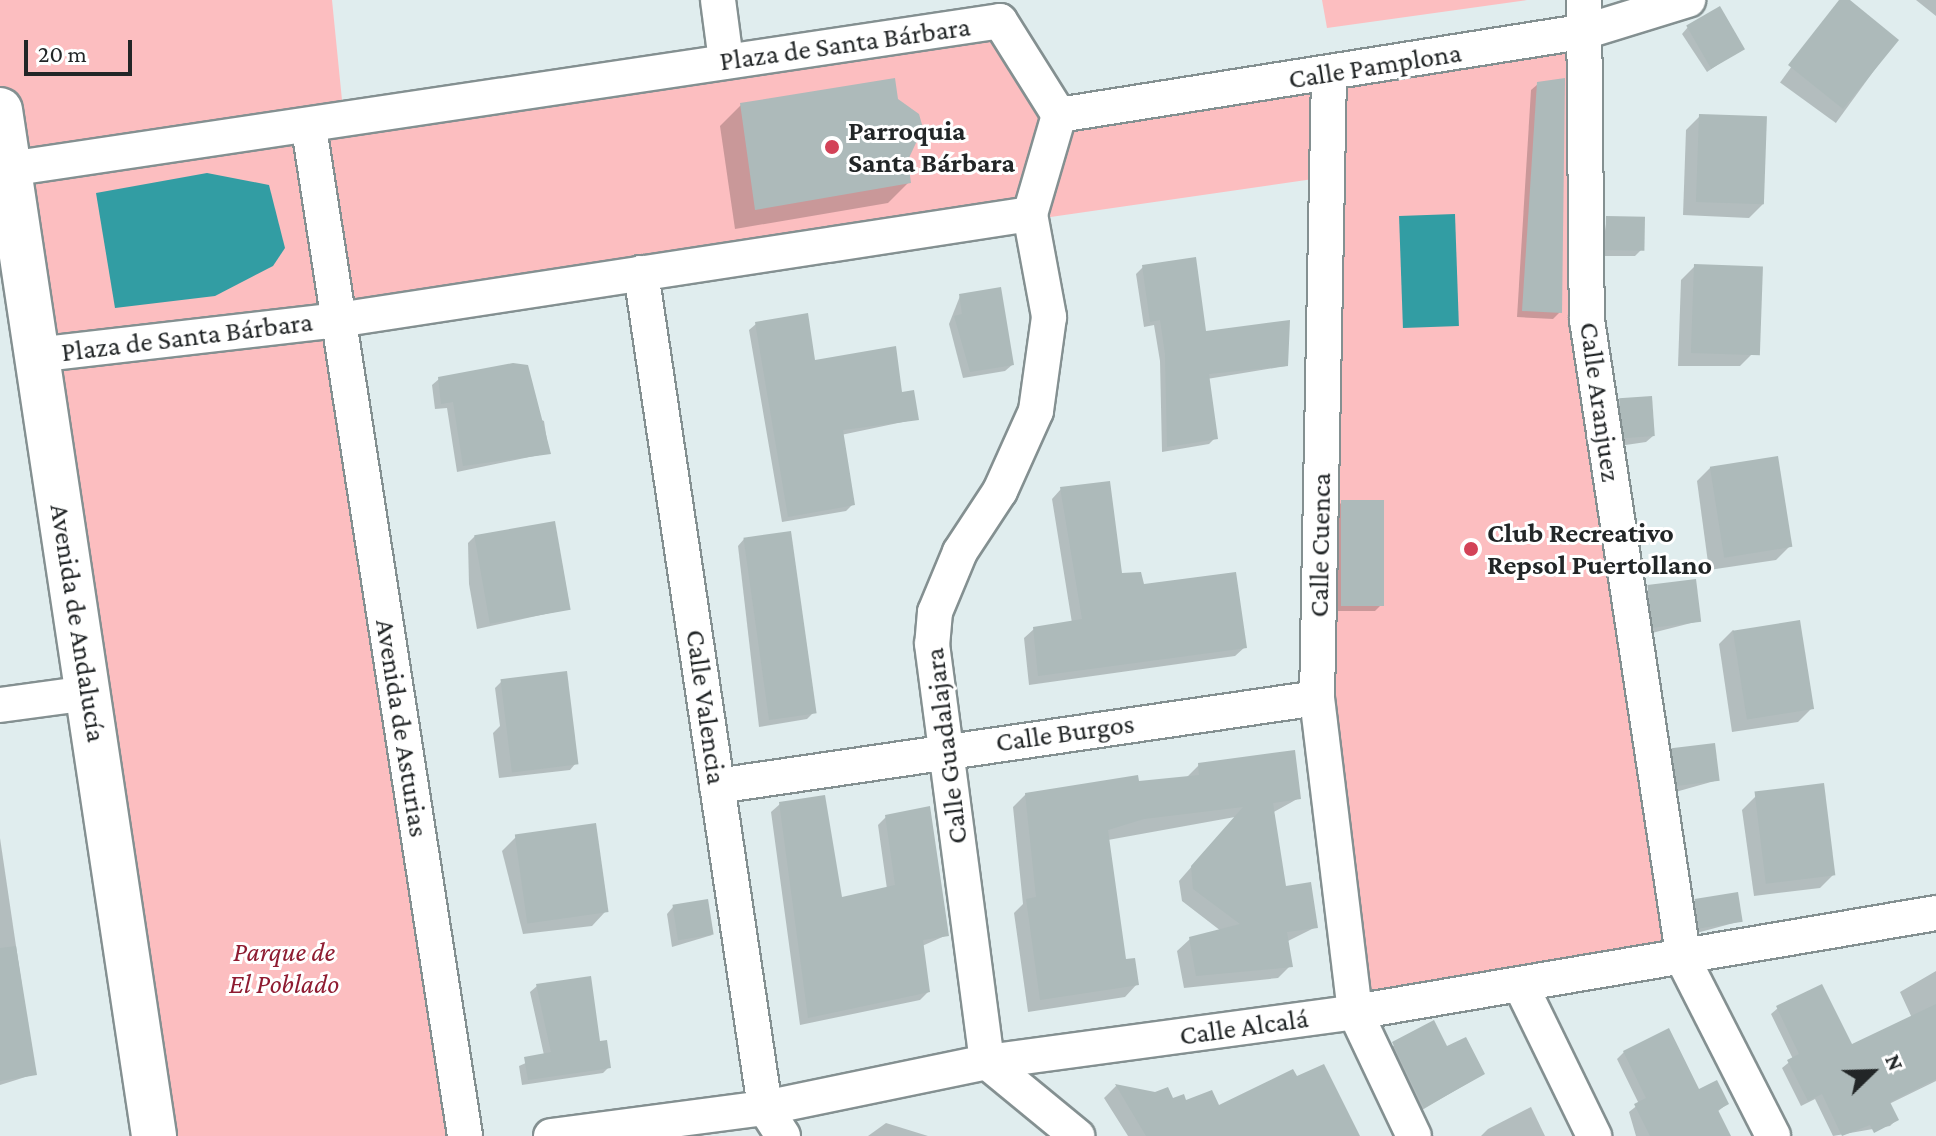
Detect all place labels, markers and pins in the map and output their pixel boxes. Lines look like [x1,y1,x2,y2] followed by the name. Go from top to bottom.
[848,114,1015,180] place label: Parroquia Santa Bárbara
[823,138,841,156] marker: Parroquia Santa Bárbara
[1487,516,1712,582] place label: Club Recreativo Repsol Puertollano
[1462,540,1480,558] marker: Club Recreativo Repsol Puertollano

